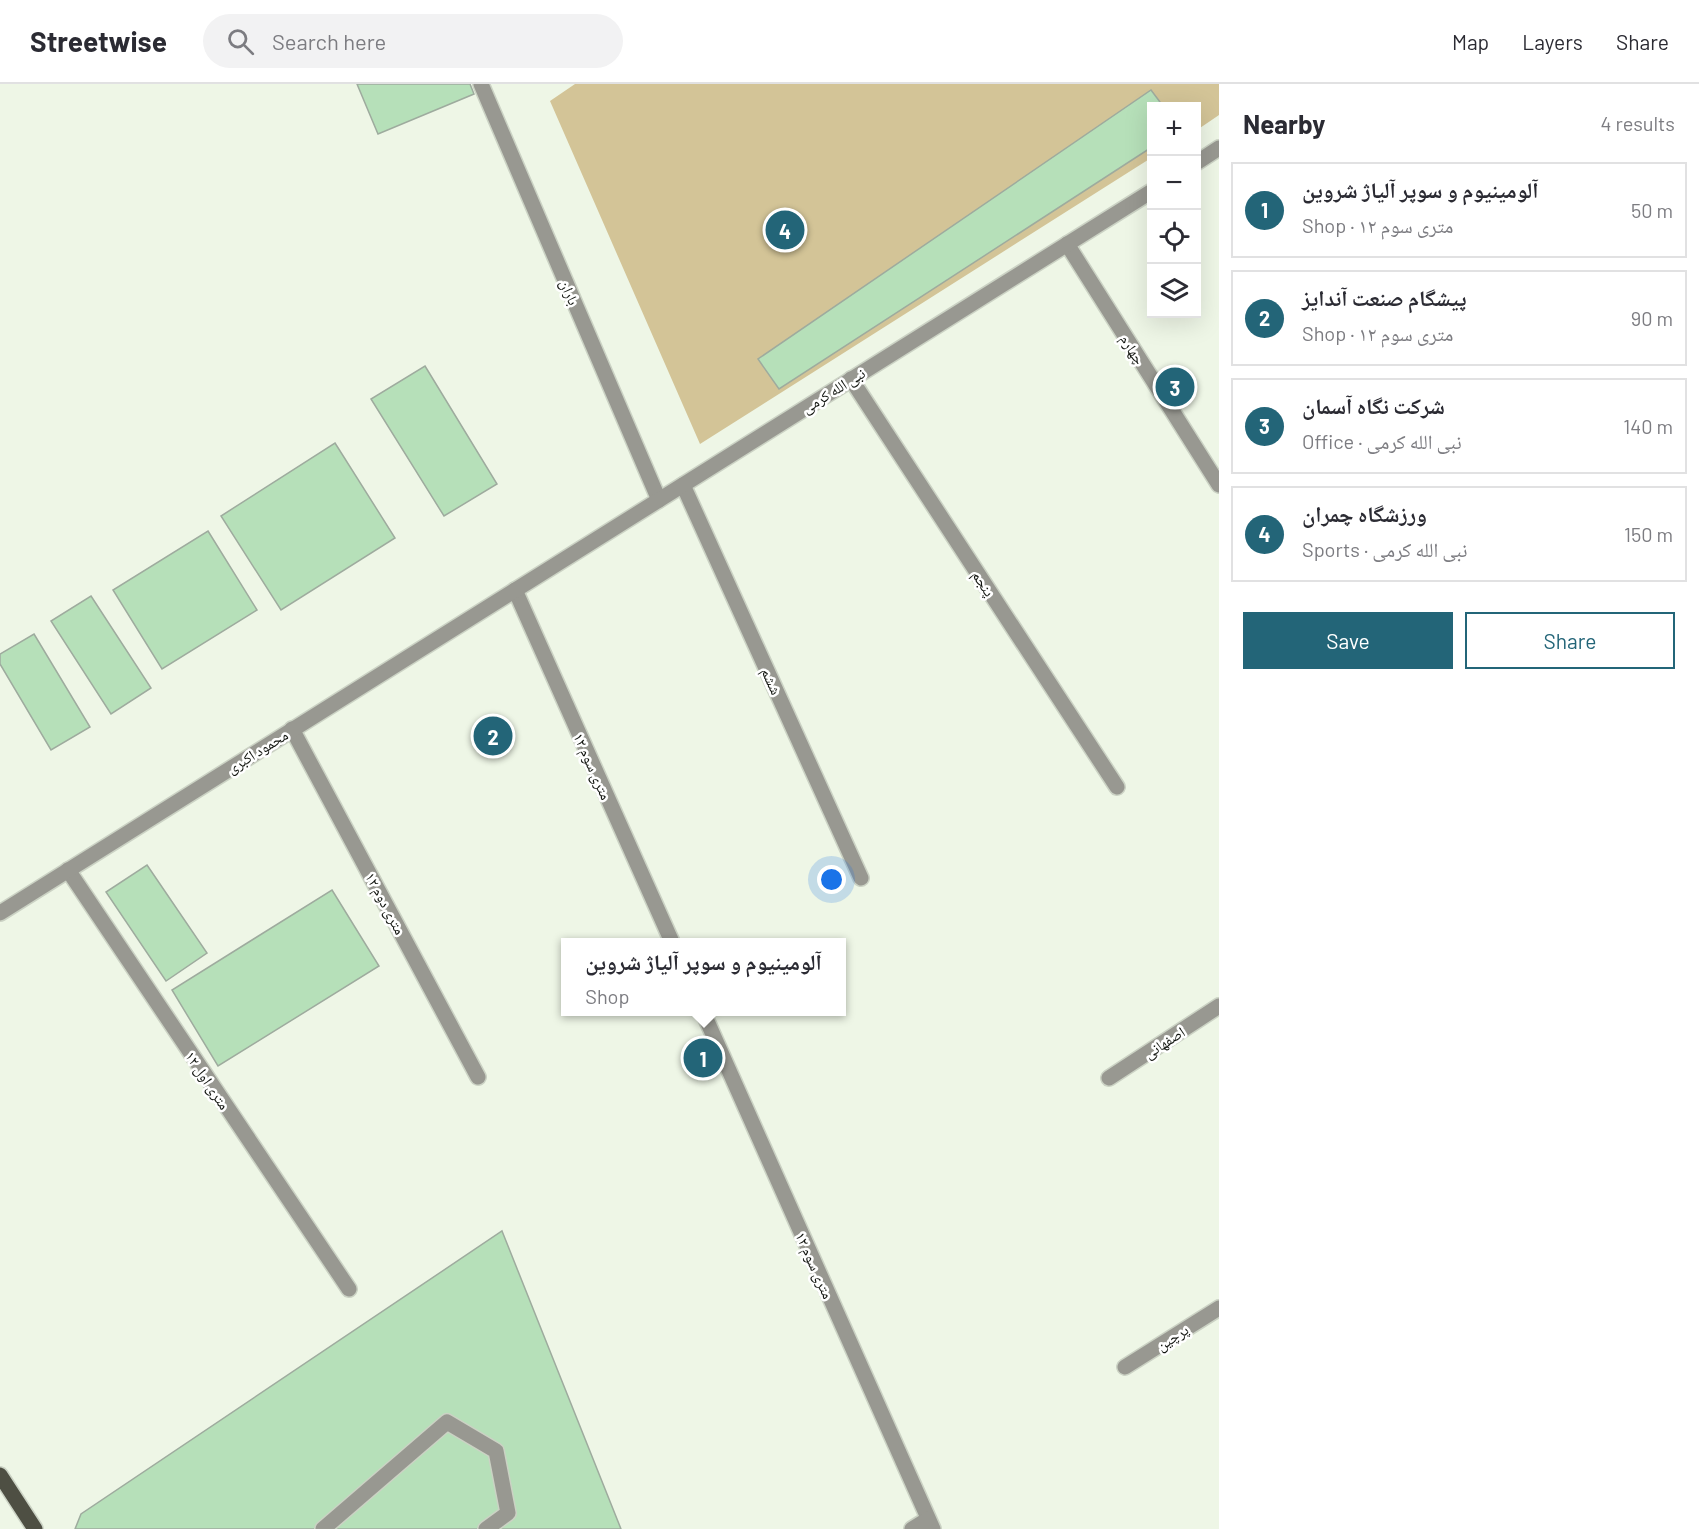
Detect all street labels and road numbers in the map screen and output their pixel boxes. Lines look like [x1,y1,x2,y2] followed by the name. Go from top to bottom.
[555,276,583,308] street label: باران
[1115,331,1149,369] street label: چهارم
[798,363,869,418] street label: نبی الله کرمی
[967,567,999,600] street label: پنجم
[756,665,786,698] street label: ششم
[223,725,292,779] street label: محمود اکبری
[568,730,616,803] street label: ۱۲ متری سوم
[360,869,410,938] street label: ۱۲ متری دوم
[1140,1022,1189,1064] street label: اصفهانی
[180,1047,234,1114] street label: ۱۲ متری اول
[790,1229,838,1302] street label: ۱۲ متری سوم
[1152,1320,1193,1356] street label: پرچین

